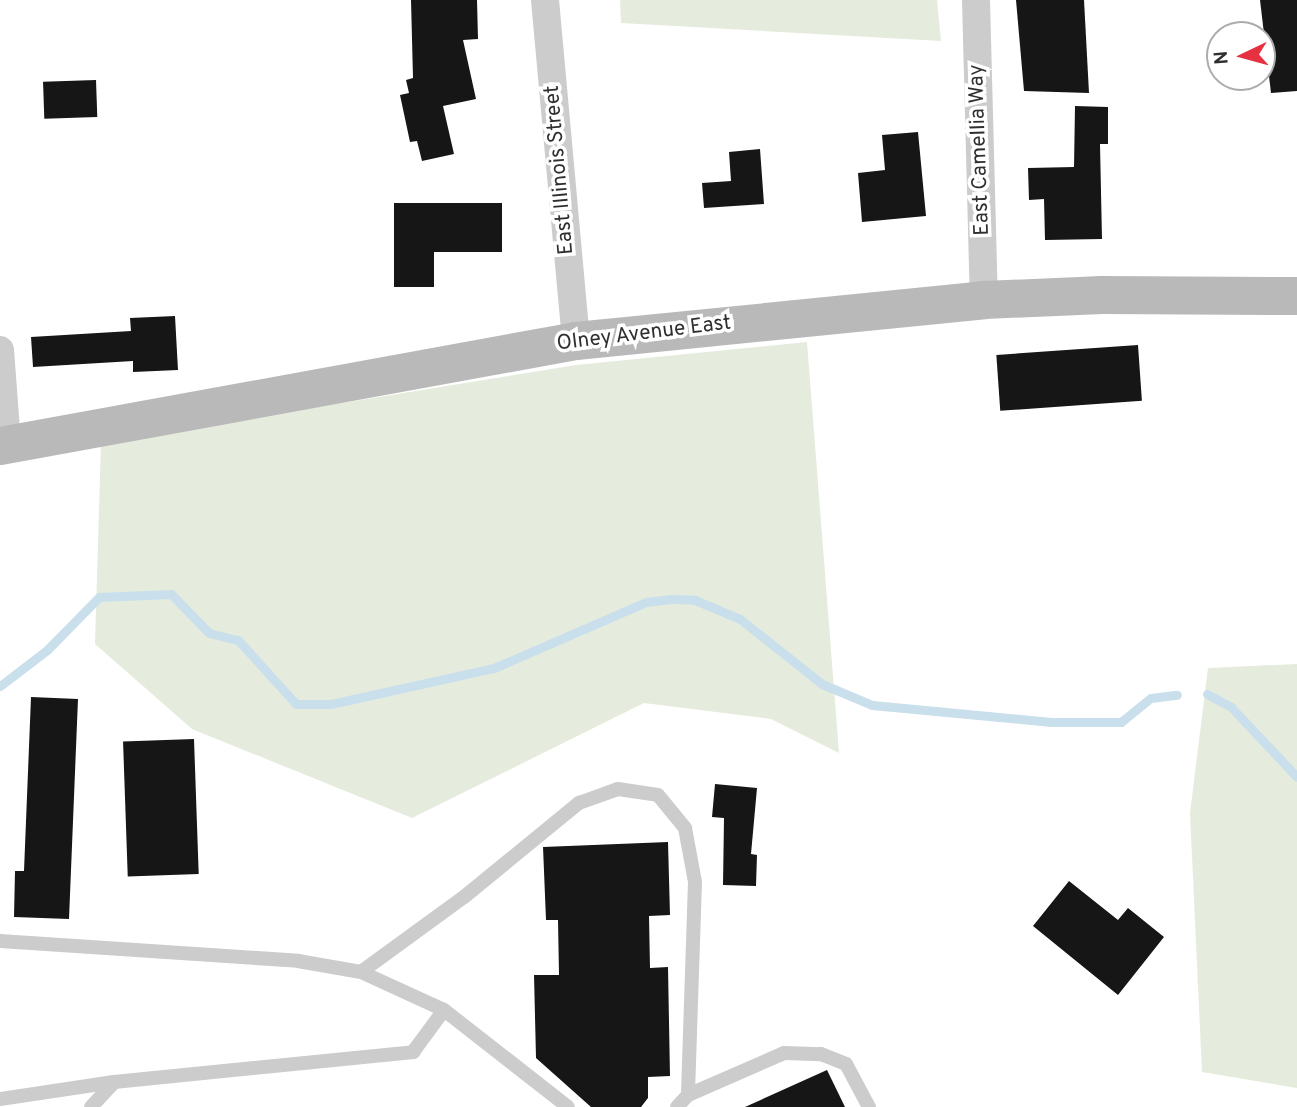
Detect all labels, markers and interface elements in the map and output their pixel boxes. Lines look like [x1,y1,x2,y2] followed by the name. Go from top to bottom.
[1206,21,1276,91] north arrow
[1210,50,1235,66] text: N
[964,64,996,236] street label: East Camellia Way
[540,84,580,256] street label: East Illinois Street
[555,311,733,357] street label: Olney Avenue East

